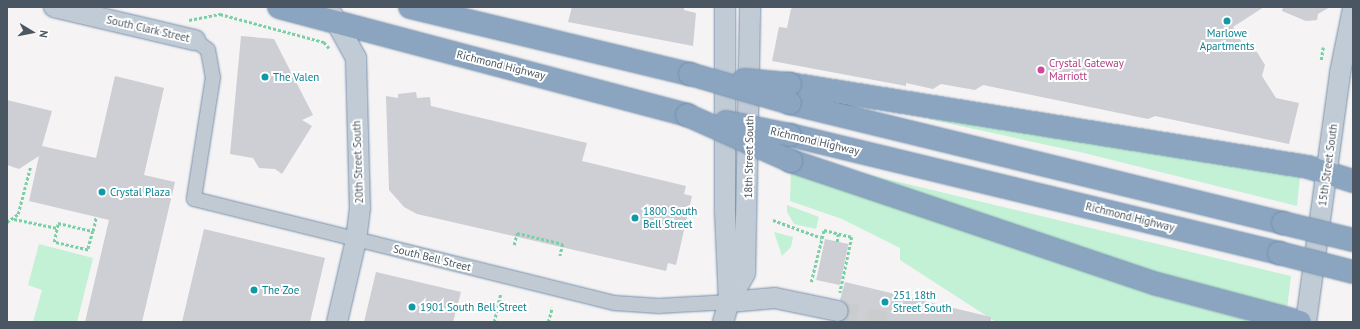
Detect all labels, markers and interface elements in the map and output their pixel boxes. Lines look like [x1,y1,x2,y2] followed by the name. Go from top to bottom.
[12,12,52,52] north arrow
[105,13,191,45] street label: South Clark Street
[1222,16,1232,26] marker: Marlowe Apartments
[1200,27,1254,53] place label: Marlowe Apartments
[36,29,51,39] text: N
[455,48,547,82] street label: Richmond Highway
[1049,57,1124,83] place label: Crystal Gateway Marriott
[1036,65,1046,75] marker: Crystal Gateway Marriott
[273,70,320,84] place label: The Valen
[260,72,270,82] marker: The Valen
[742,115,756,199] street label: 18th Street South
[350,120,366,204] street label: 20th Street South
[1316,123,1340,207] street label: 15th Street South
[769,124,861,158] street label: Richmond Highway
[110,185,170,199] place label: Crystal Plaza
[97,187,107,197] marker: Crystal Plaza
[1084,200,1176,234] street label: Richmond Highway
[643,205,697,231] place label: 1800 South Bell Street
[630,213,640,223] marker: 1800 South Bell Street
[392,242,472,274] street label: South Bell Street
[262,283,300,297] place label: The Zoe
[249,285,259,295] marker: The Zoe
[893,289,951,315] place label: 251 18th Street South
[880,297,890,307] marker: 251 18th Street South
[420,300,527,314] place label: 1901 South Bell Street
[407,302,417,312] marker: 1901 South Bell Street

